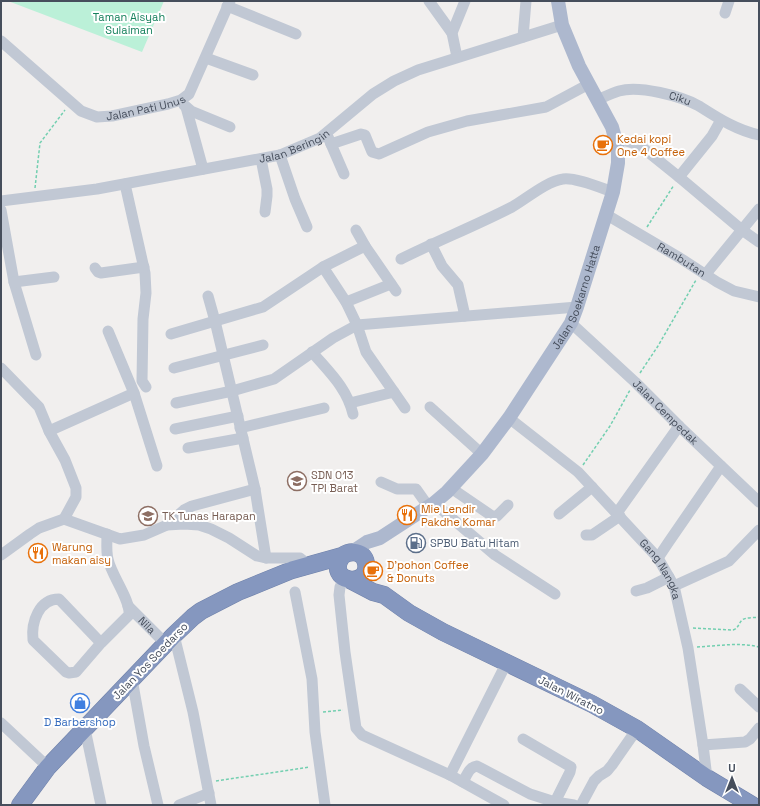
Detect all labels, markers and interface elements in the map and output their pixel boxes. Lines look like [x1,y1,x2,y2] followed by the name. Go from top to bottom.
[93,10,165,37] park label: Taman Aisyah Sulaiman
[667,88,693,109] street label: Ciku
[106,92,189,123] street label: Jalan Pati Unus
[258,126,332,166] street label: Jalan Beringin
[617,132,685,159] place label: Kedai kopi One 4 Coffee
[592,134,614,156] cafe icon: Kedai kopi One 4 Coffee
[655,239,709,280] street label: Rambutan
[549,242,603,352] street label: Jalan Soekarno Hatta
[630,377,702,448] street label: Jalan Cempedak
[311,468,358,495] place label: SDN 013 TPI Barat
[286,470,308,492] school or university icon: SDN 013 TPI Barat
[421,502,496,529] place label: Mie Lendir Pakdhe Komar
[396,504,418,526] restaurant icon: Mie Lendir Pakdhe Komar
[137,505,159,527] school or university icon: TK Tunas Harapan
[162,509,256,523] place label: TK Tunas Harapan
[405,532,427,554] fuel station icon: SPBU Batu Hitam
[430,536,519,550] place label: SPBU Batu Hitam
[637,536,684,601] street label: Gang Nangka
[52,540,111,567] place label: Warung makan aisy
[27,542,49,564] restaurant icon: Warung makan aisy
[387,558,469,585] place label: D'pohon Coffee & Donuts
[362,560,384,582] cafe icon: D'pohon Coffee & Donuts
[135,613,159,637] street label: Nila
[109,619,191,703] street label: Jalan Yos Soedarso
[536,672,606,718] street label: Jalan Wiratno
[69,692,91,714] shop icon: D Barbershop
[44,715,116,729] place label: D Barbershop
[712,758,752,798] north arrow
[728,761,736,775] text: U

